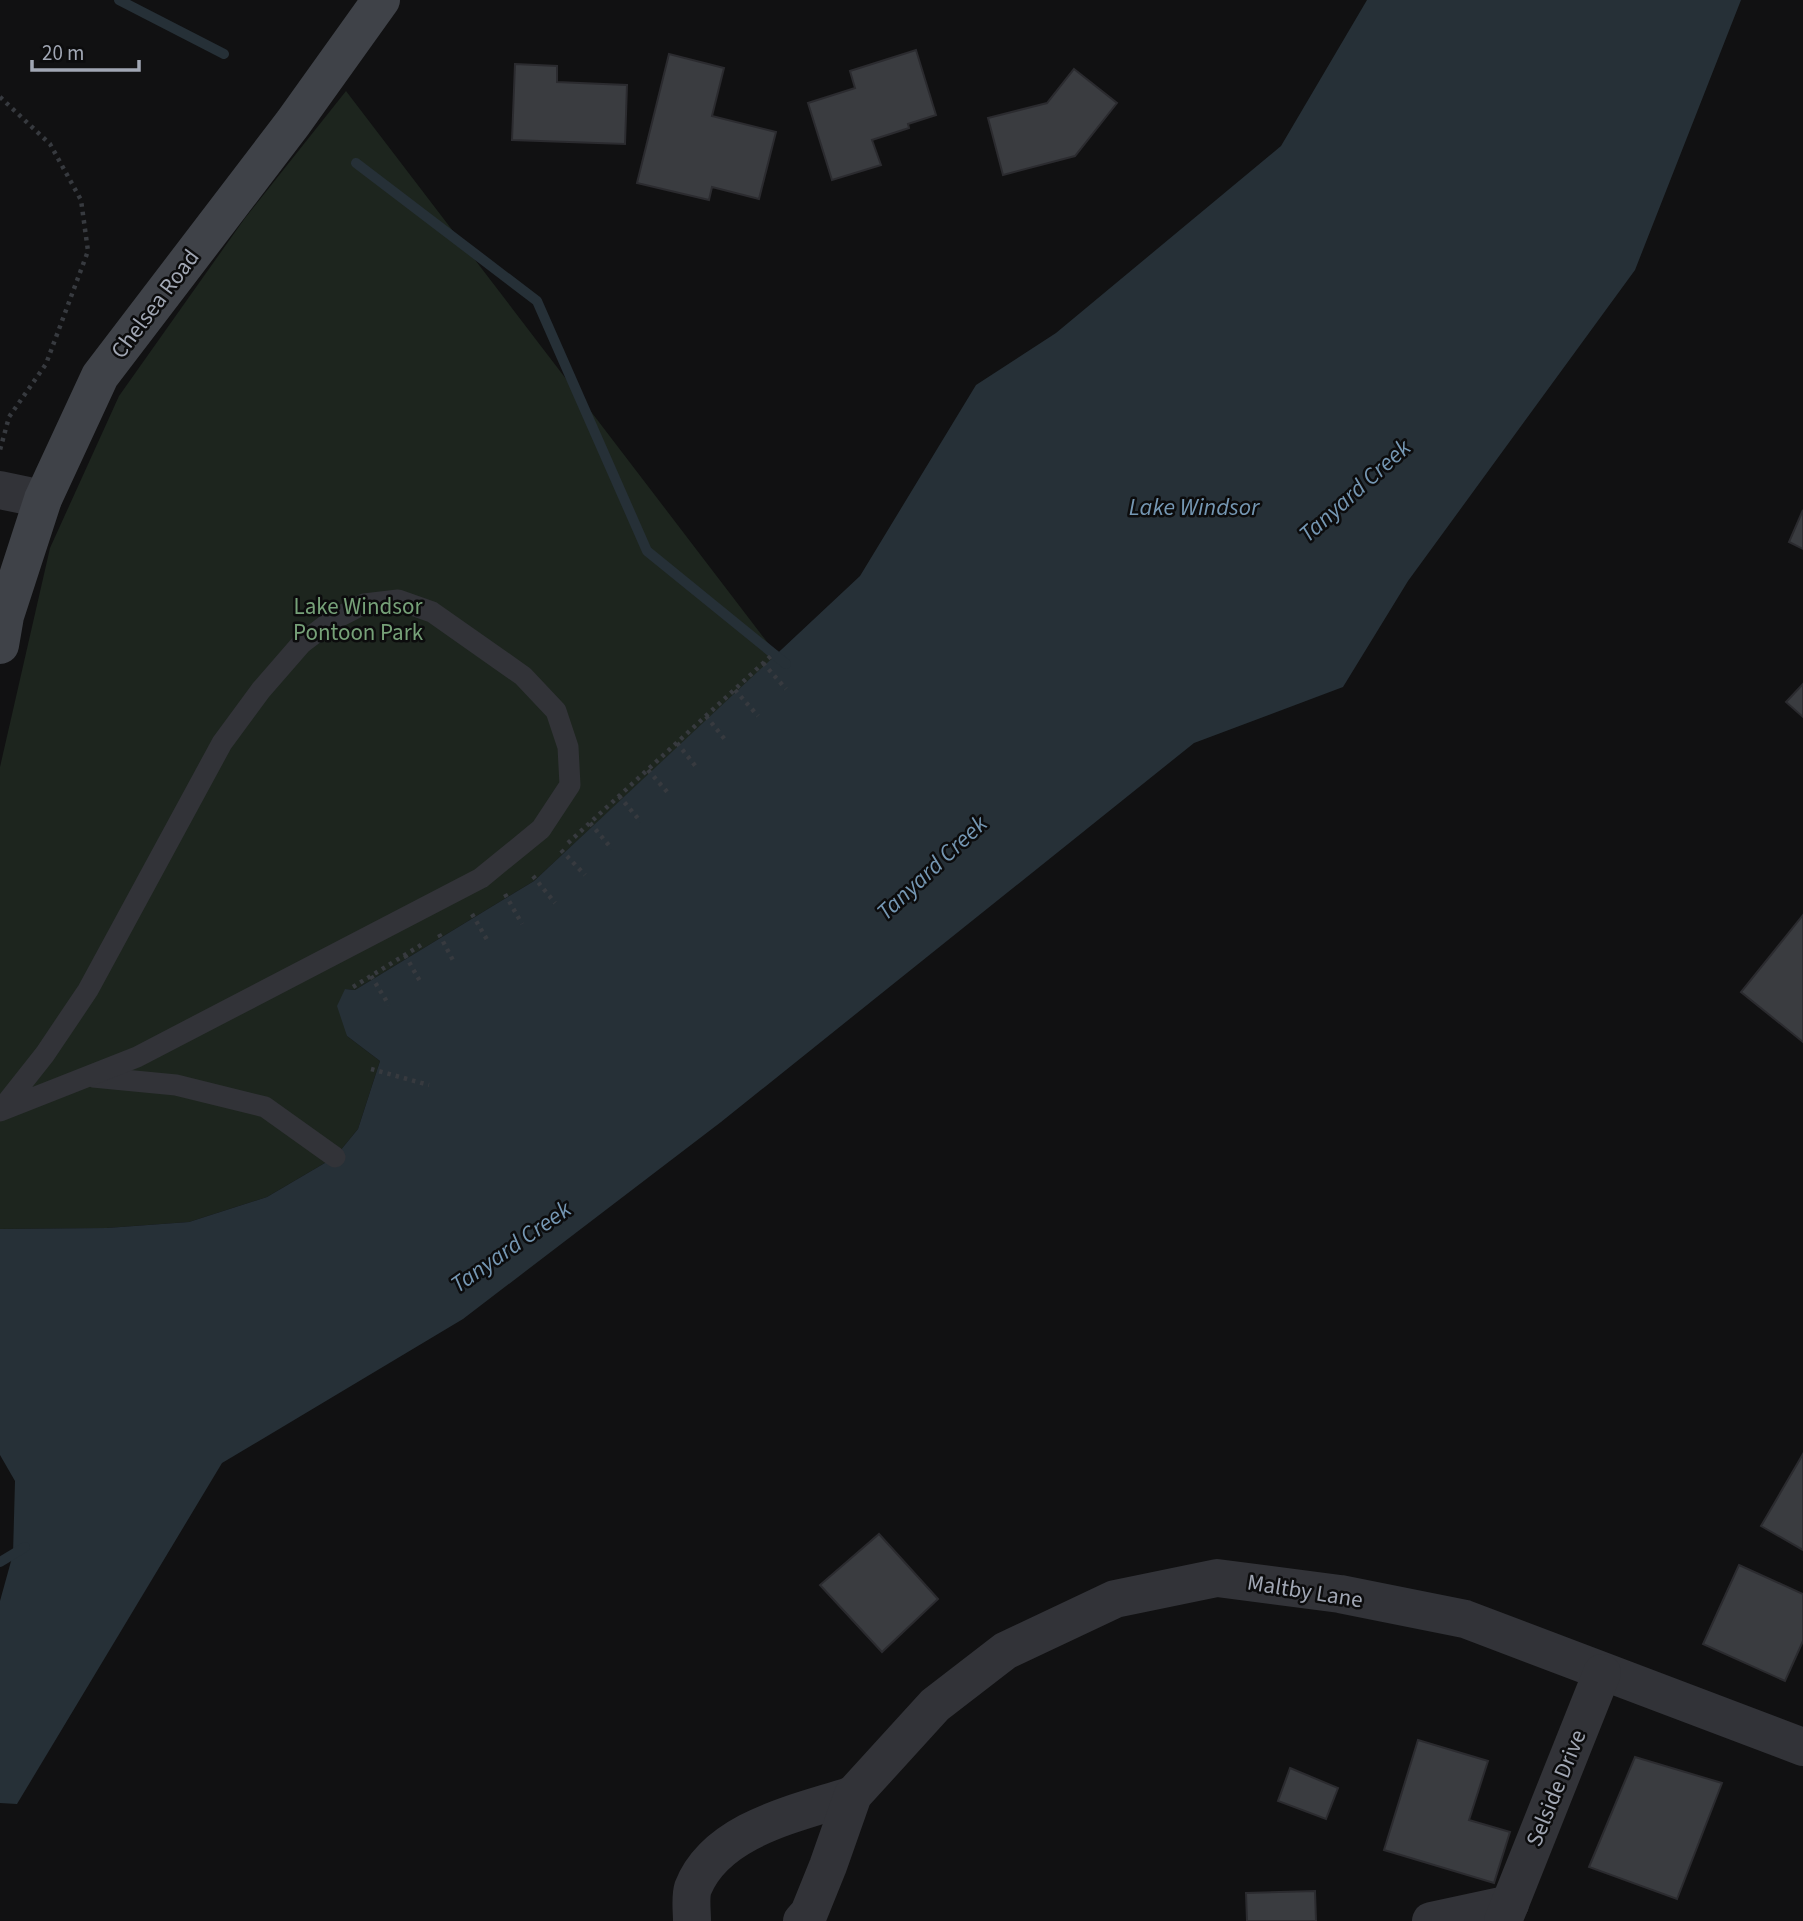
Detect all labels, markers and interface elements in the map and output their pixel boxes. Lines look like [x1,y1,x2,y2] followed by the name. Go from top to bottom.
[32,28,138,72] scale bar
[42,38,84,68] text: 20 m
[103,242,207,366] street label: Chelsea Road
[1291,431,1419,551] water label: Tanyard Creek
[1129,490,1261,525] water label: Lake Windsor
[293,590,424,649] park label: Lake Windsor Pontoon Park
[869,807,996,929] water label: Tanyard Creek
[443,1192,579,1302] water label: Tanyard Creek
[1245,1566,1365,1616] street label: Maltby Lane
[1518,1725,1594,1851] street label: Selside Drive

